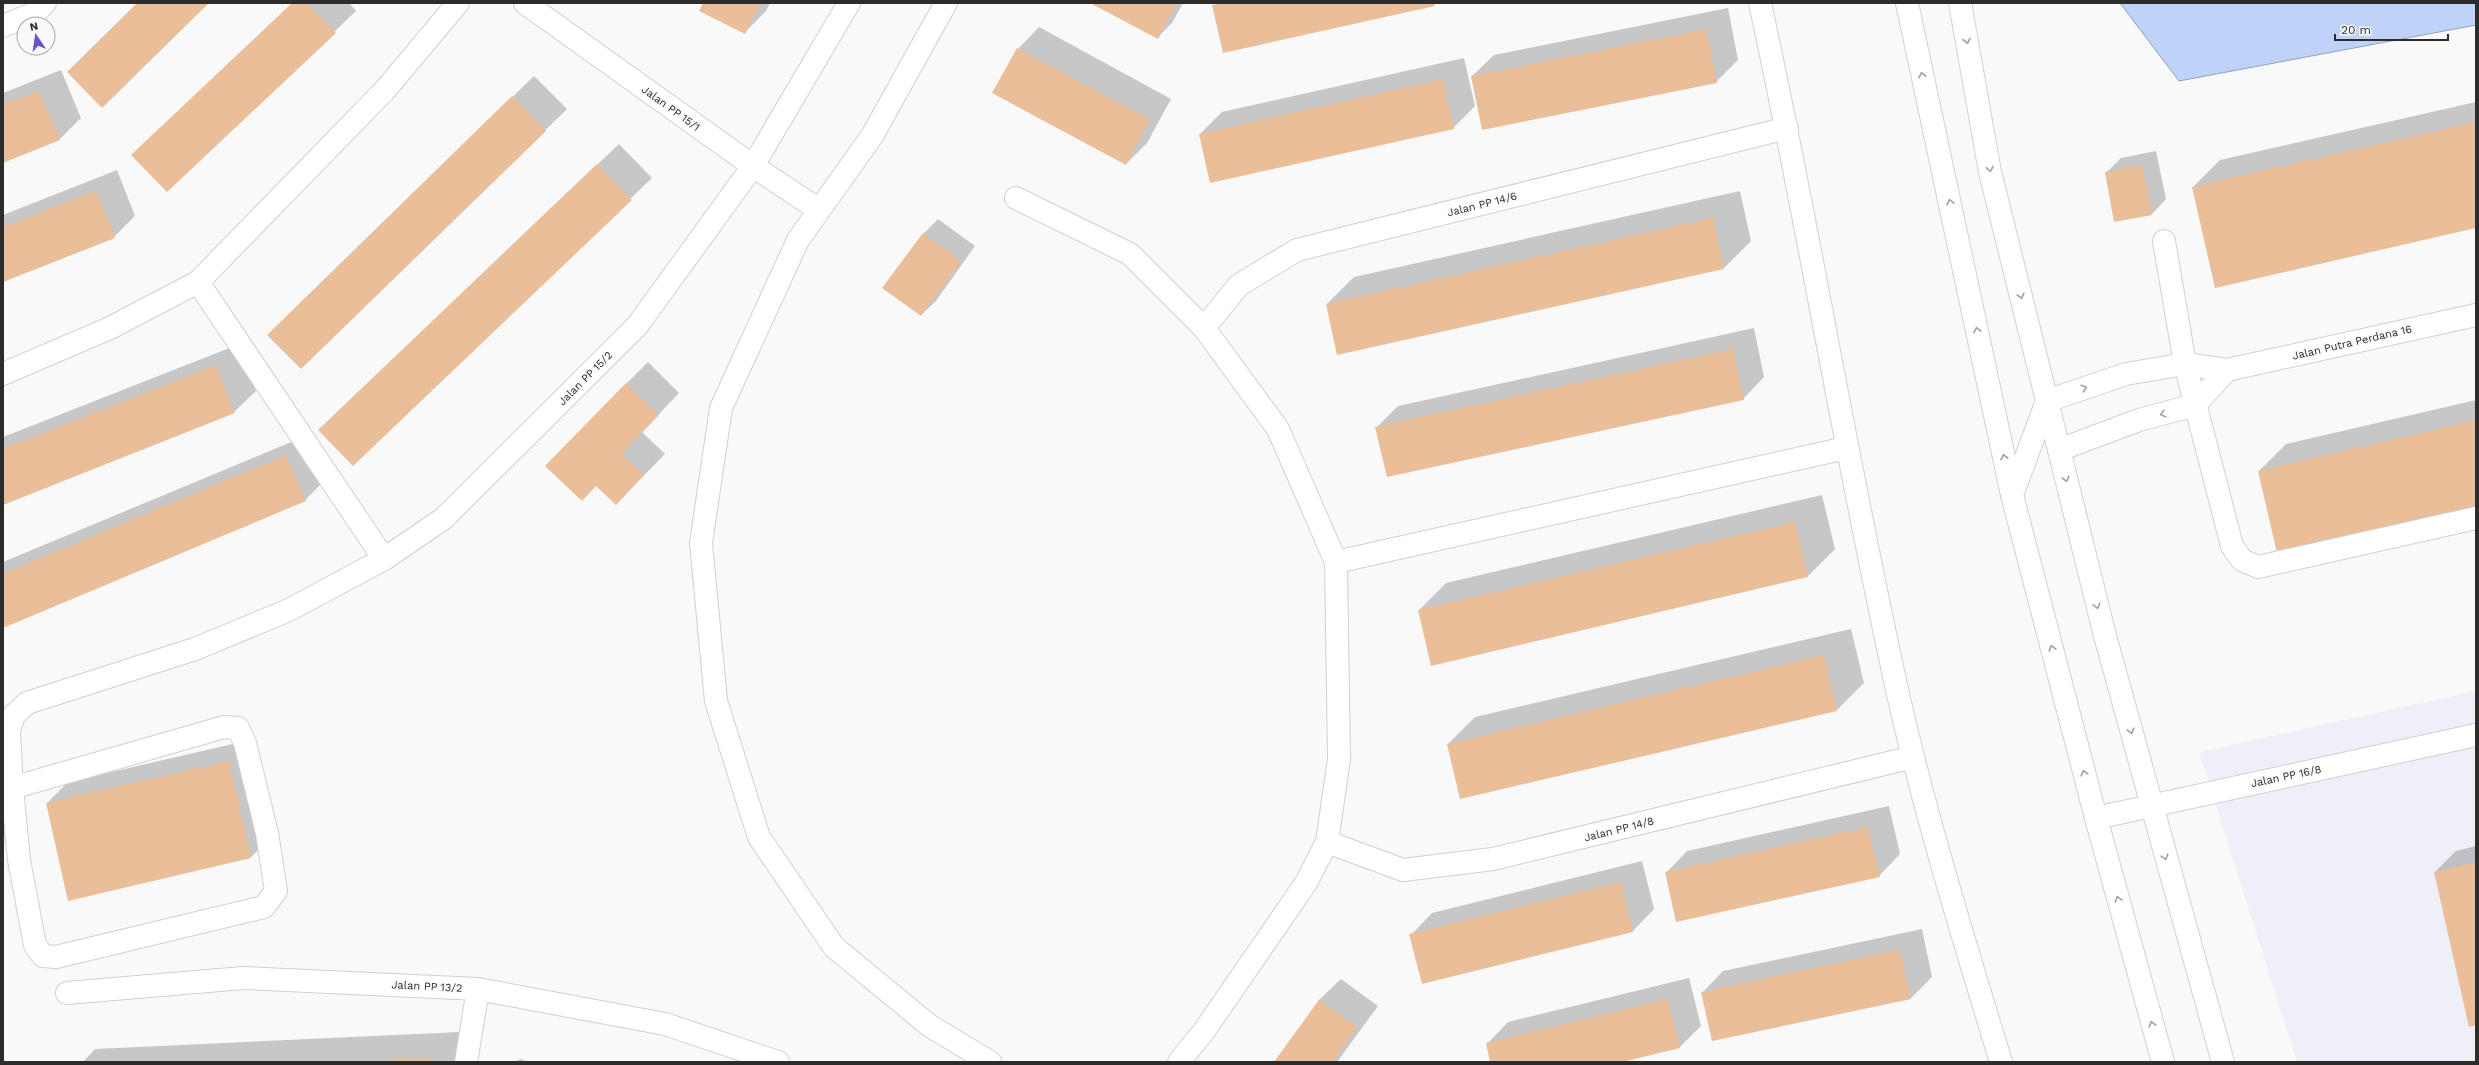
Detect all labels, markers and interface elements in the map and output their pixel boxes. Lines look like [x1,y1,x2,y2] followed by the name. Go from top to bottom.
[16,16,56,56] north arrow
[2335,16,2448,42] scale bar
[28,19,39,34] text: N
[2341,23,2371,37] text: 20 m
[1962,38,1971,44] one-way arrow
[1919,72,1927,78] one-way arrow
[639,83,702,134] street label: Jalan PP 15/1
[1986,166,1994,172] one-way arrow
[1446,189,1519,219] street label: Jalan PP 14/6
[1946,199,1954,206] one-way arrow
[2016,292,2025,299] one-way arrow
[2291,322,2413,363] street label: Jalan Putra Perdana 16
[1973,326,1981,333] one-way arrow
[556,349,615,408] street label: Jalan PP 15/2
[2081,384,2088,393] one-way arrow
[2160,409,2166,417] one-way arrow
[2000,454,2009,460] one-way arrow
[2062,476,2070,483] one-way arrow
[2093,602,2101,609] one-way arrow
[2048,644,2056,651] one-way arrow
[2126,728,2135,735] one-way arrow
[2250,763,2323,790] street label: Jalan PP 16/8
[2081,770,2089,777] one-way arrow
[1583,814,1656,844] street label: Jalan PP 14/8
[2161,853,2169,860] one-way arrow
[2114,896,2123,903] one-way arrow
[391,978,463,995] street label: Jalan PP 13/2
[2149,1021,2157,1028] one-way arrow

